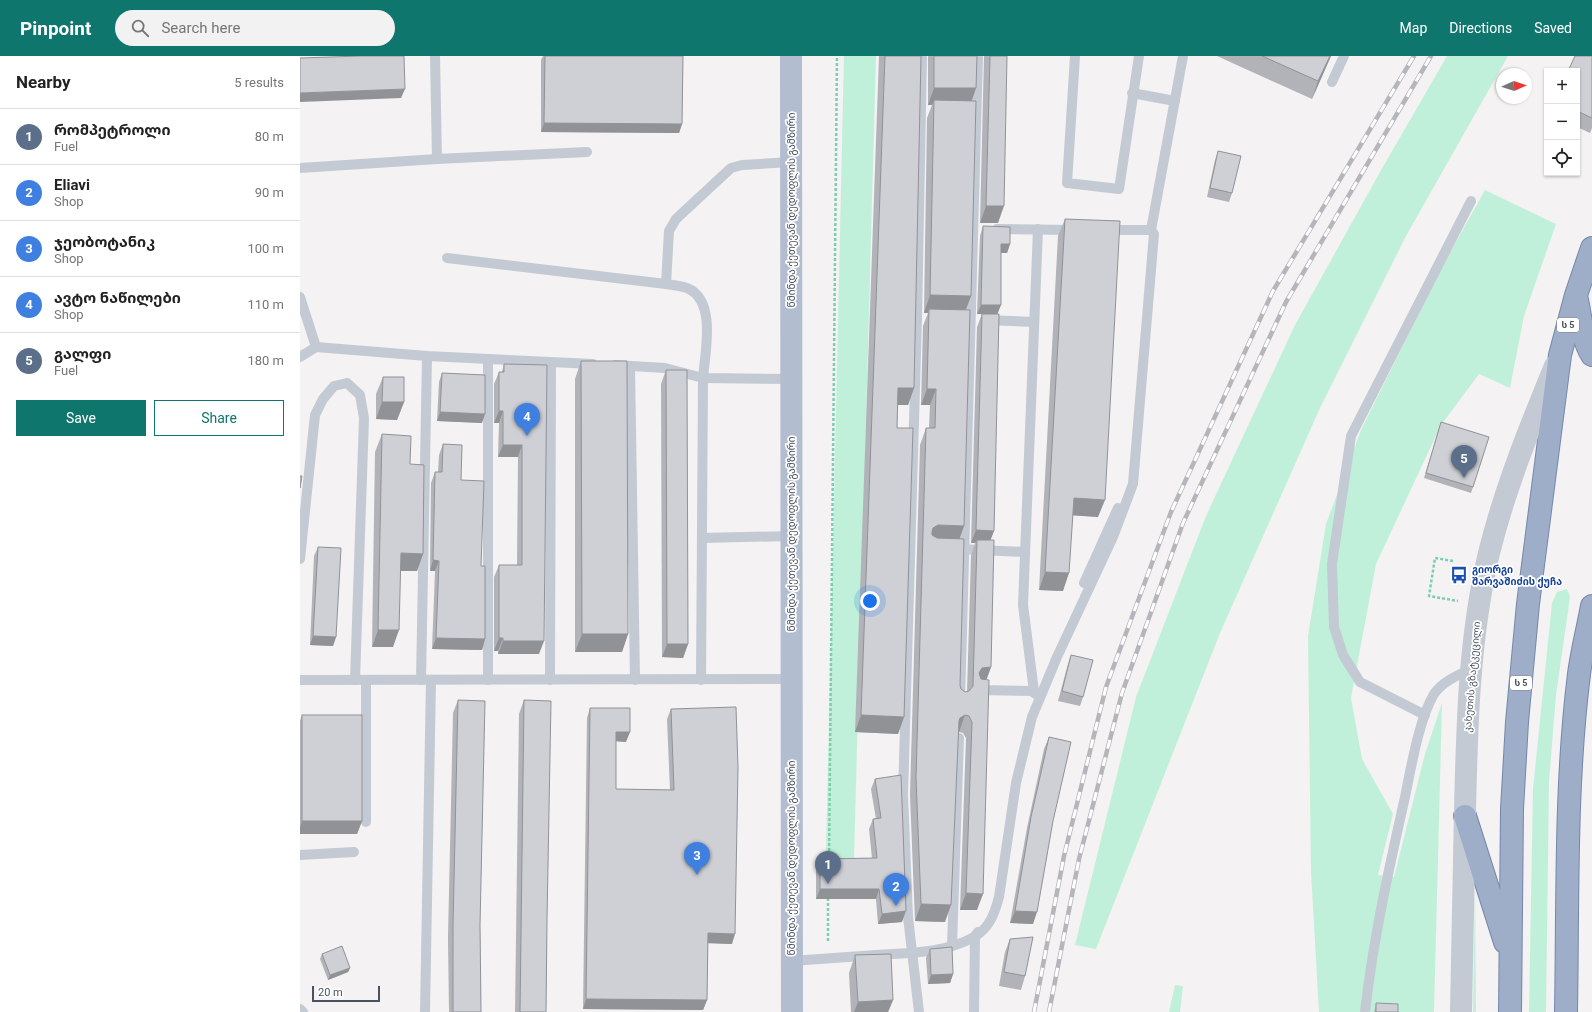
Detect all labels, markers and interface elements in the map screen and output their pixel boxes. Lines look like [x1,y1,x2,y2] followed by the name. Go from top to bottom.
[115,10,395,46] search box
[20,17,91,40] text: Pinpoint
[129,17,151,39] icon: search
[161,19,240,37] text: Search here
[1400,20,1427,36] text: Map
[1449,20,1512,36] text: Directions
[1534,20,1572,36] text: Saved
[1496,68,1532,104] north arrow
[1544,68,1580,176] map controls
[1544,68,1580,104] button: +
[16,72,71,92] text: Nearby
[234,75,284,90] text: 5 results
[1544,104,1580,140] button: −
[786,112,798,307] street label: წმინდა ქეთევან დედოფლის გამზირი
[54,121,171,139] text: რომპეტროლი
[25,129,33,144] text: 1
[255,129,284,144] text: 80 m
[54,139,78,154] text: Fuel
[1544,140,1580,176] button: locate
[54,176,90,194] text: Eliavi
[25,185,33,200] text: 2
[255,185,284,200] text: 90 m
[54,194,84,209] text: Shop
[54,233,155,251] text: ჯეობოტანიკ
[25,241,33,256] text: 3
[247,241,284,256] text: 100 m
[54,251,84,266] text: Shop
[54,289,181,307] text: ავტო ნაწილები
[25,297,33,312] text: 4
[247,297,284,312] text: 110 m
[54,307,84,322] text: Shop
[1557,318,1579,332] road number: ს 5
[54,345,111,363] text: გალფი
[25,353,33,368] text: 5
[247,353,284,368] text: 180 m
[54,363,78,378] text: Fuel
[16,400,146,436] button: Save
[154,400,284,436] button: Share
[514,403,540,436] pin: 4
[786,436,798,631] street label: წმინდა ქეთევან დედოფლის გამზირი
[1451,445,1477,478] pin: 5
[1472,564,1562,588] place label: გიორგი შარვაშიძის ქუჩა
[1449,565,1469,585] bus stop icon: გიორგი შარვაშიძის ქუჩა
[860,591,880,611] your location
[1462,621,1483,733] street label: კახეთის გზატკეცილი
[1510,676,1532,690] road number: ს 5
[786,760,798,955] street label: წმინდა ქეთევან დედოფლის გამზირი
[684,842,710,875] pin: 3
[815,851,841,884] pin: 1
[883,873,909,906] pin: 2
[312,984,380,1003] scale bar
[318,986,343,999] text: 20 m

